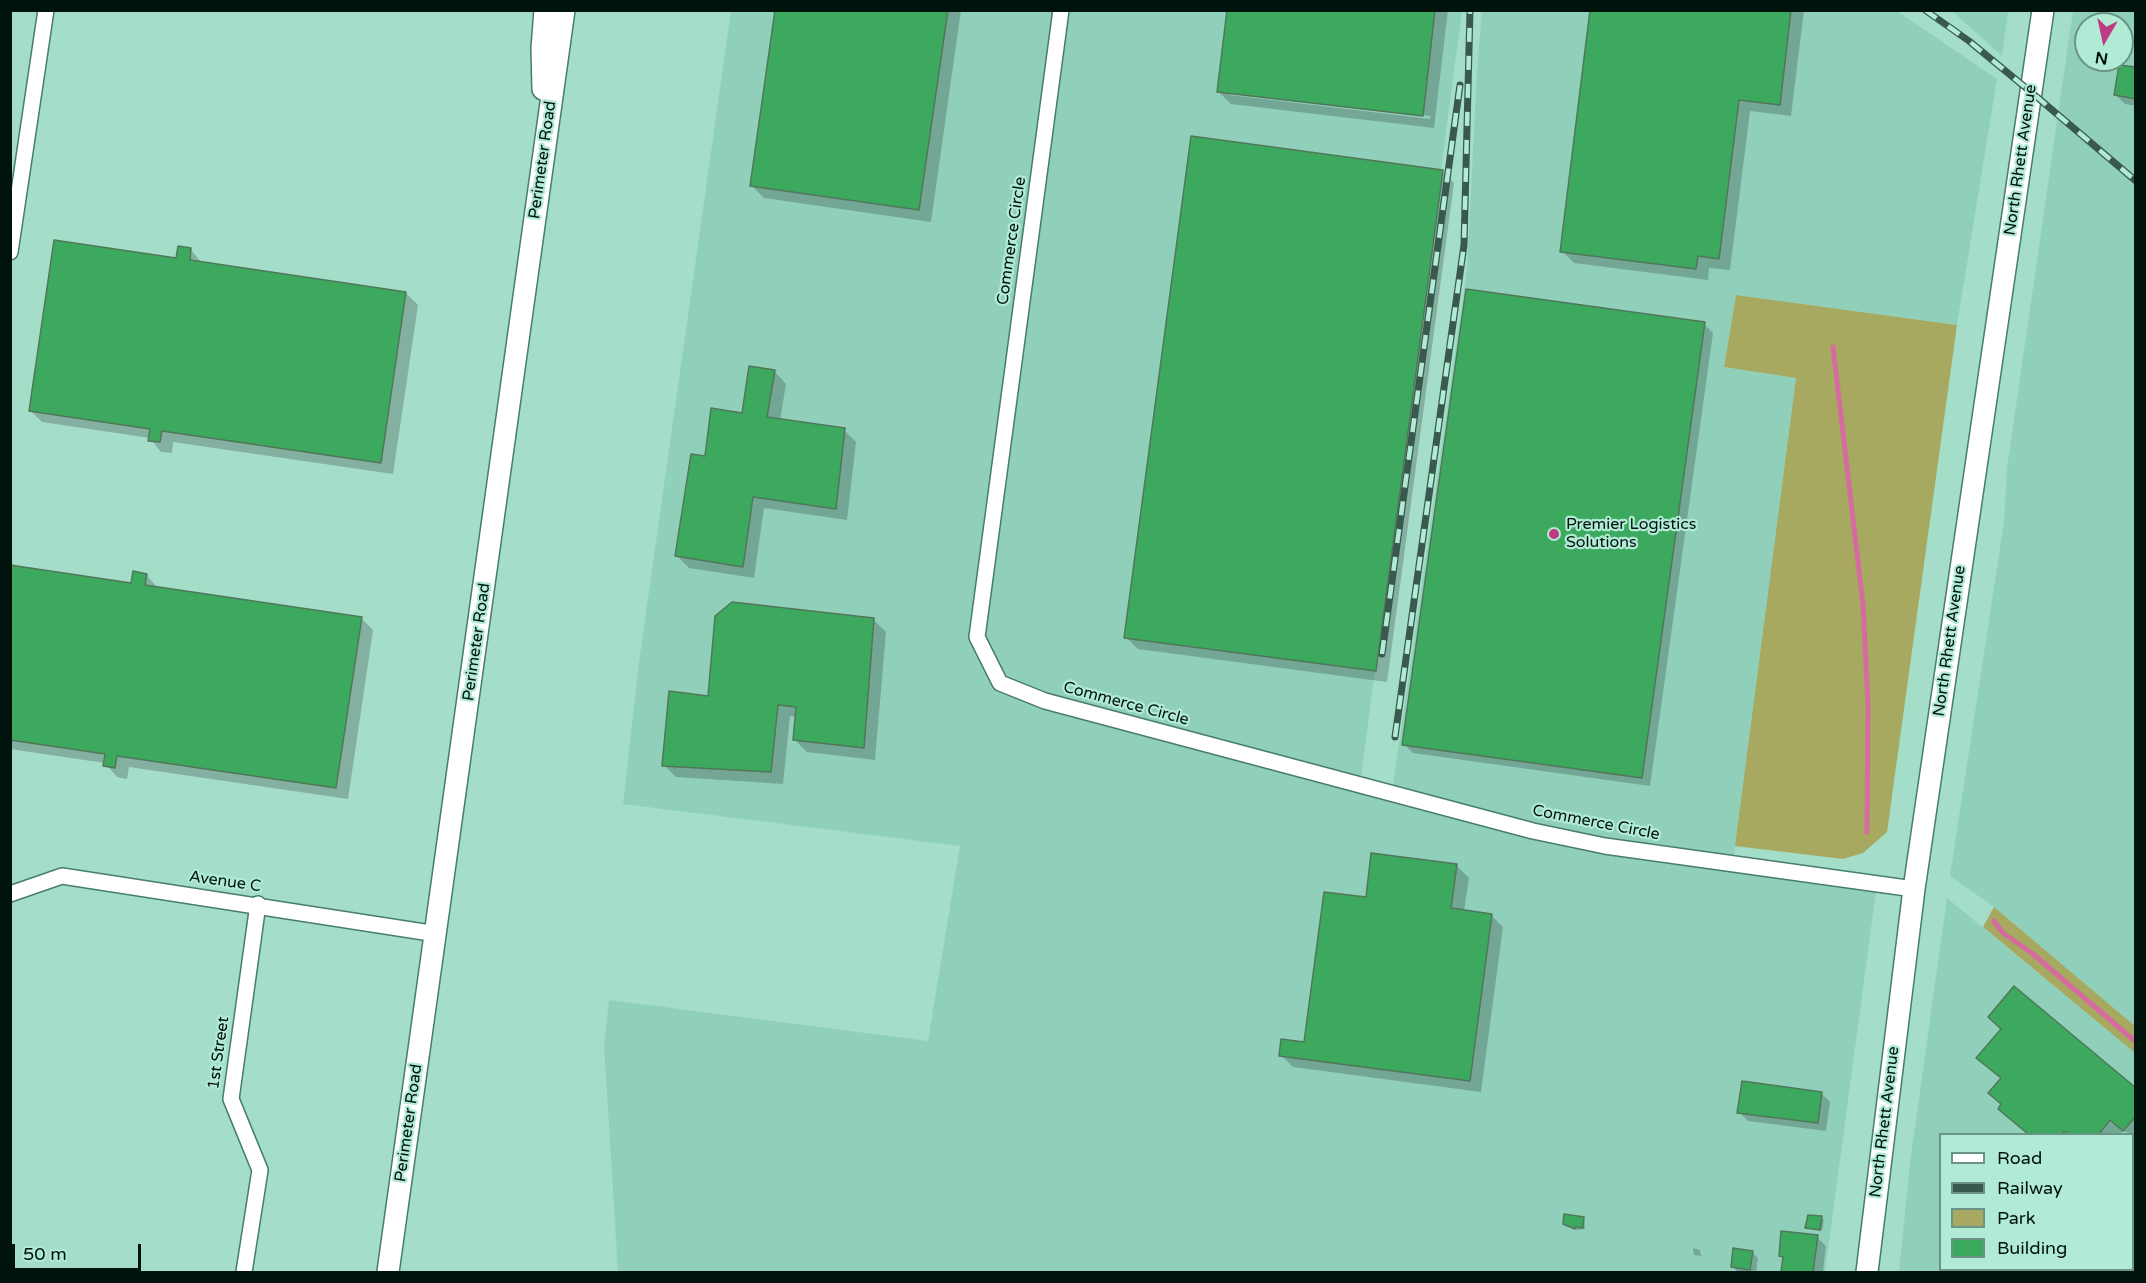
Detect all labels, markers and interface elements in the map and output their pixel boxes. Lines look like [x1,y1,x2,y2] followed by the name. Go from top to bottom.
[2074,12,2134,72] north arrow
[2094,47,2109,69] text: N
[2001,83,2041,237] street label: North Rhett Avenue
[525,100,561,220] street label: Perimeter Road
[994,176,1030,306] street label: Commerce Circle
[1566,515,1697,553] place label: Premier Logistics Solutions
[1547,527,1561,541] marker: Premier Logistics Solutions
[1930,564,1970,718] street label: North Rhett Avenue
[459,582,495,702] street label: Perimeter Road
[1061,678,1191,730] street label: Commerce Circle
[1531,801,1661,845] street label: Commerce Circle
[188,867,262,897] street label: Avenue C
[204,1015,234,1091] street label: 1st Street
[1866,1045,1904,1199] street label: North Rhett Avenue
[391,1063,427,1183] street label: Perimeter Road
[1939,1133,2134,1271] legend
[1997,1147,2042,1169] text: Road
[1997,1177,2063,1199] text: Railway
[1997,1207,2035,1229] text: Park
[15,1232,144,1270] scale bar
[1997,1237,2067,1259] text: Building
[23,1243,67,1265] text: 50 m

